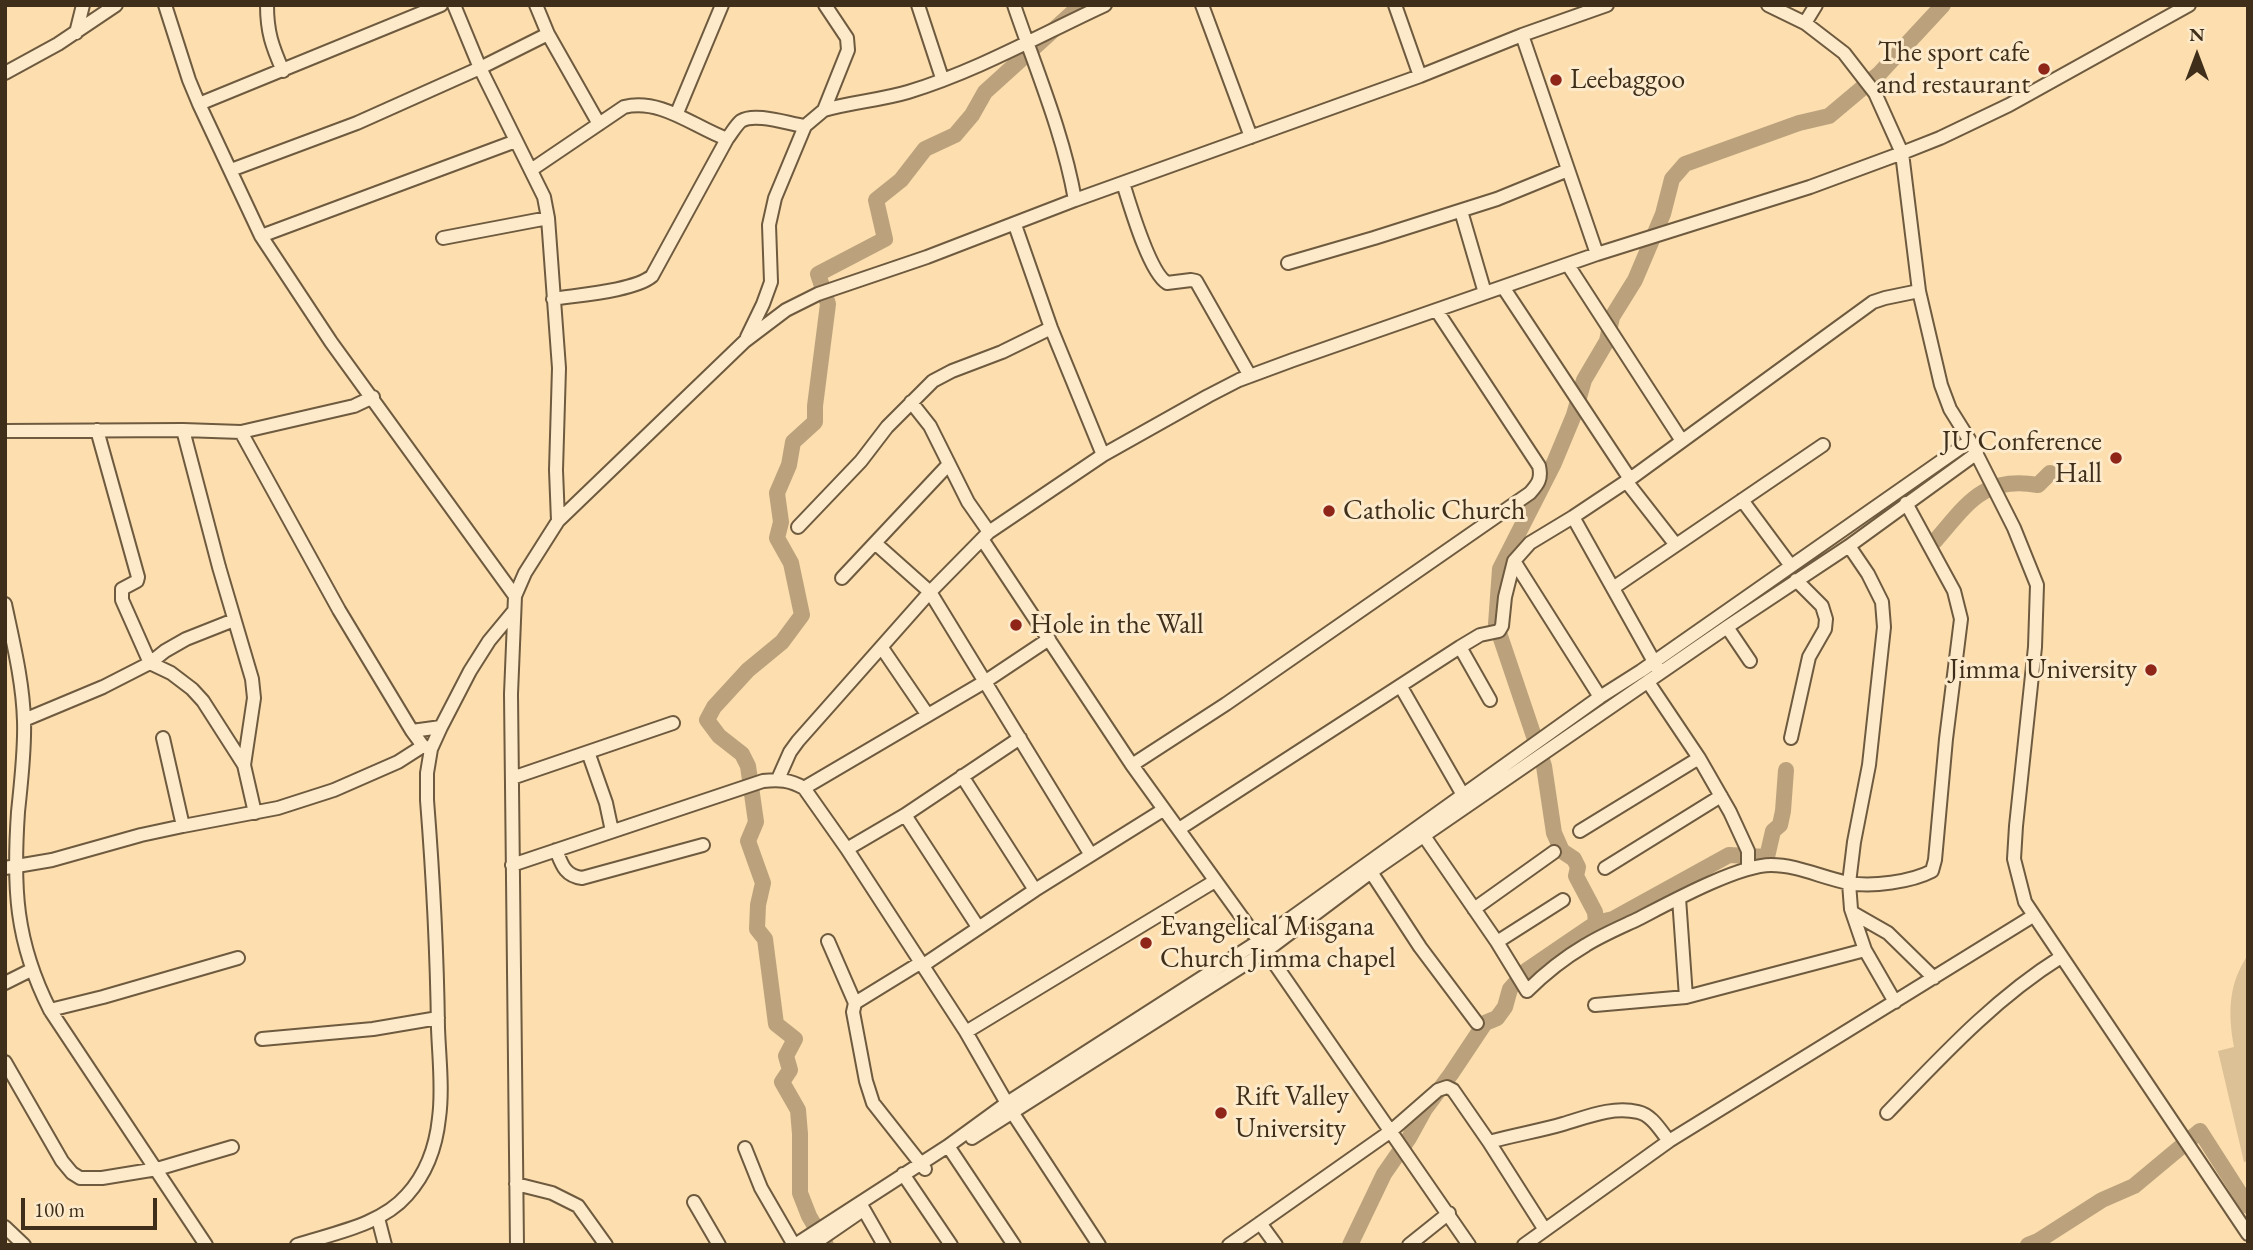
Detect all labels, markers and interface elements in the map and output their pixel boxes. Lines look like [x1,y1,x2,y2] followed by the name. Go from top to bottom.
[2162,21,2232,91] north arrow
[2189,22,2205,47] text: N
[1876,36,2030,102] place label: The sport cafe and restaurant
[2036,61,2052,77] marker: The sport cafe and restaurant
[1570,63,1685,97] place label: Leebaggoo
[1548,72,1564,88] marker: Leebaggoo
[1942,425,2102,491] place label: JU Conference Hall
[2108,450,2124,466] marker: JU Conference Hall
[1343,494,1526,528] place label: Catholic Church
[1321,503,1337,519] marker: Catholic Church
[1030,608,1204,642] place label: Hole in the Wall
[1008,617,1024,633] marker: Hole in the Wall
[1949,653,2137,687] place label: Jimma University
[2143,662,2159,678] marker: Jimma University
[1160,910,1396,976] place label: Evangelical Misgana Church Jimma chapel
[1138,935,1154,951] marker: Evangelical Misgana Church Jimma chapel
[1235,1080,1349,1146] place label: Rift Valley University
[1213,1105,1229,1121] marker: Rift Valley University
[24,1184,161,1228] scale bar
[34,1196,85,1223] text: 100 m

